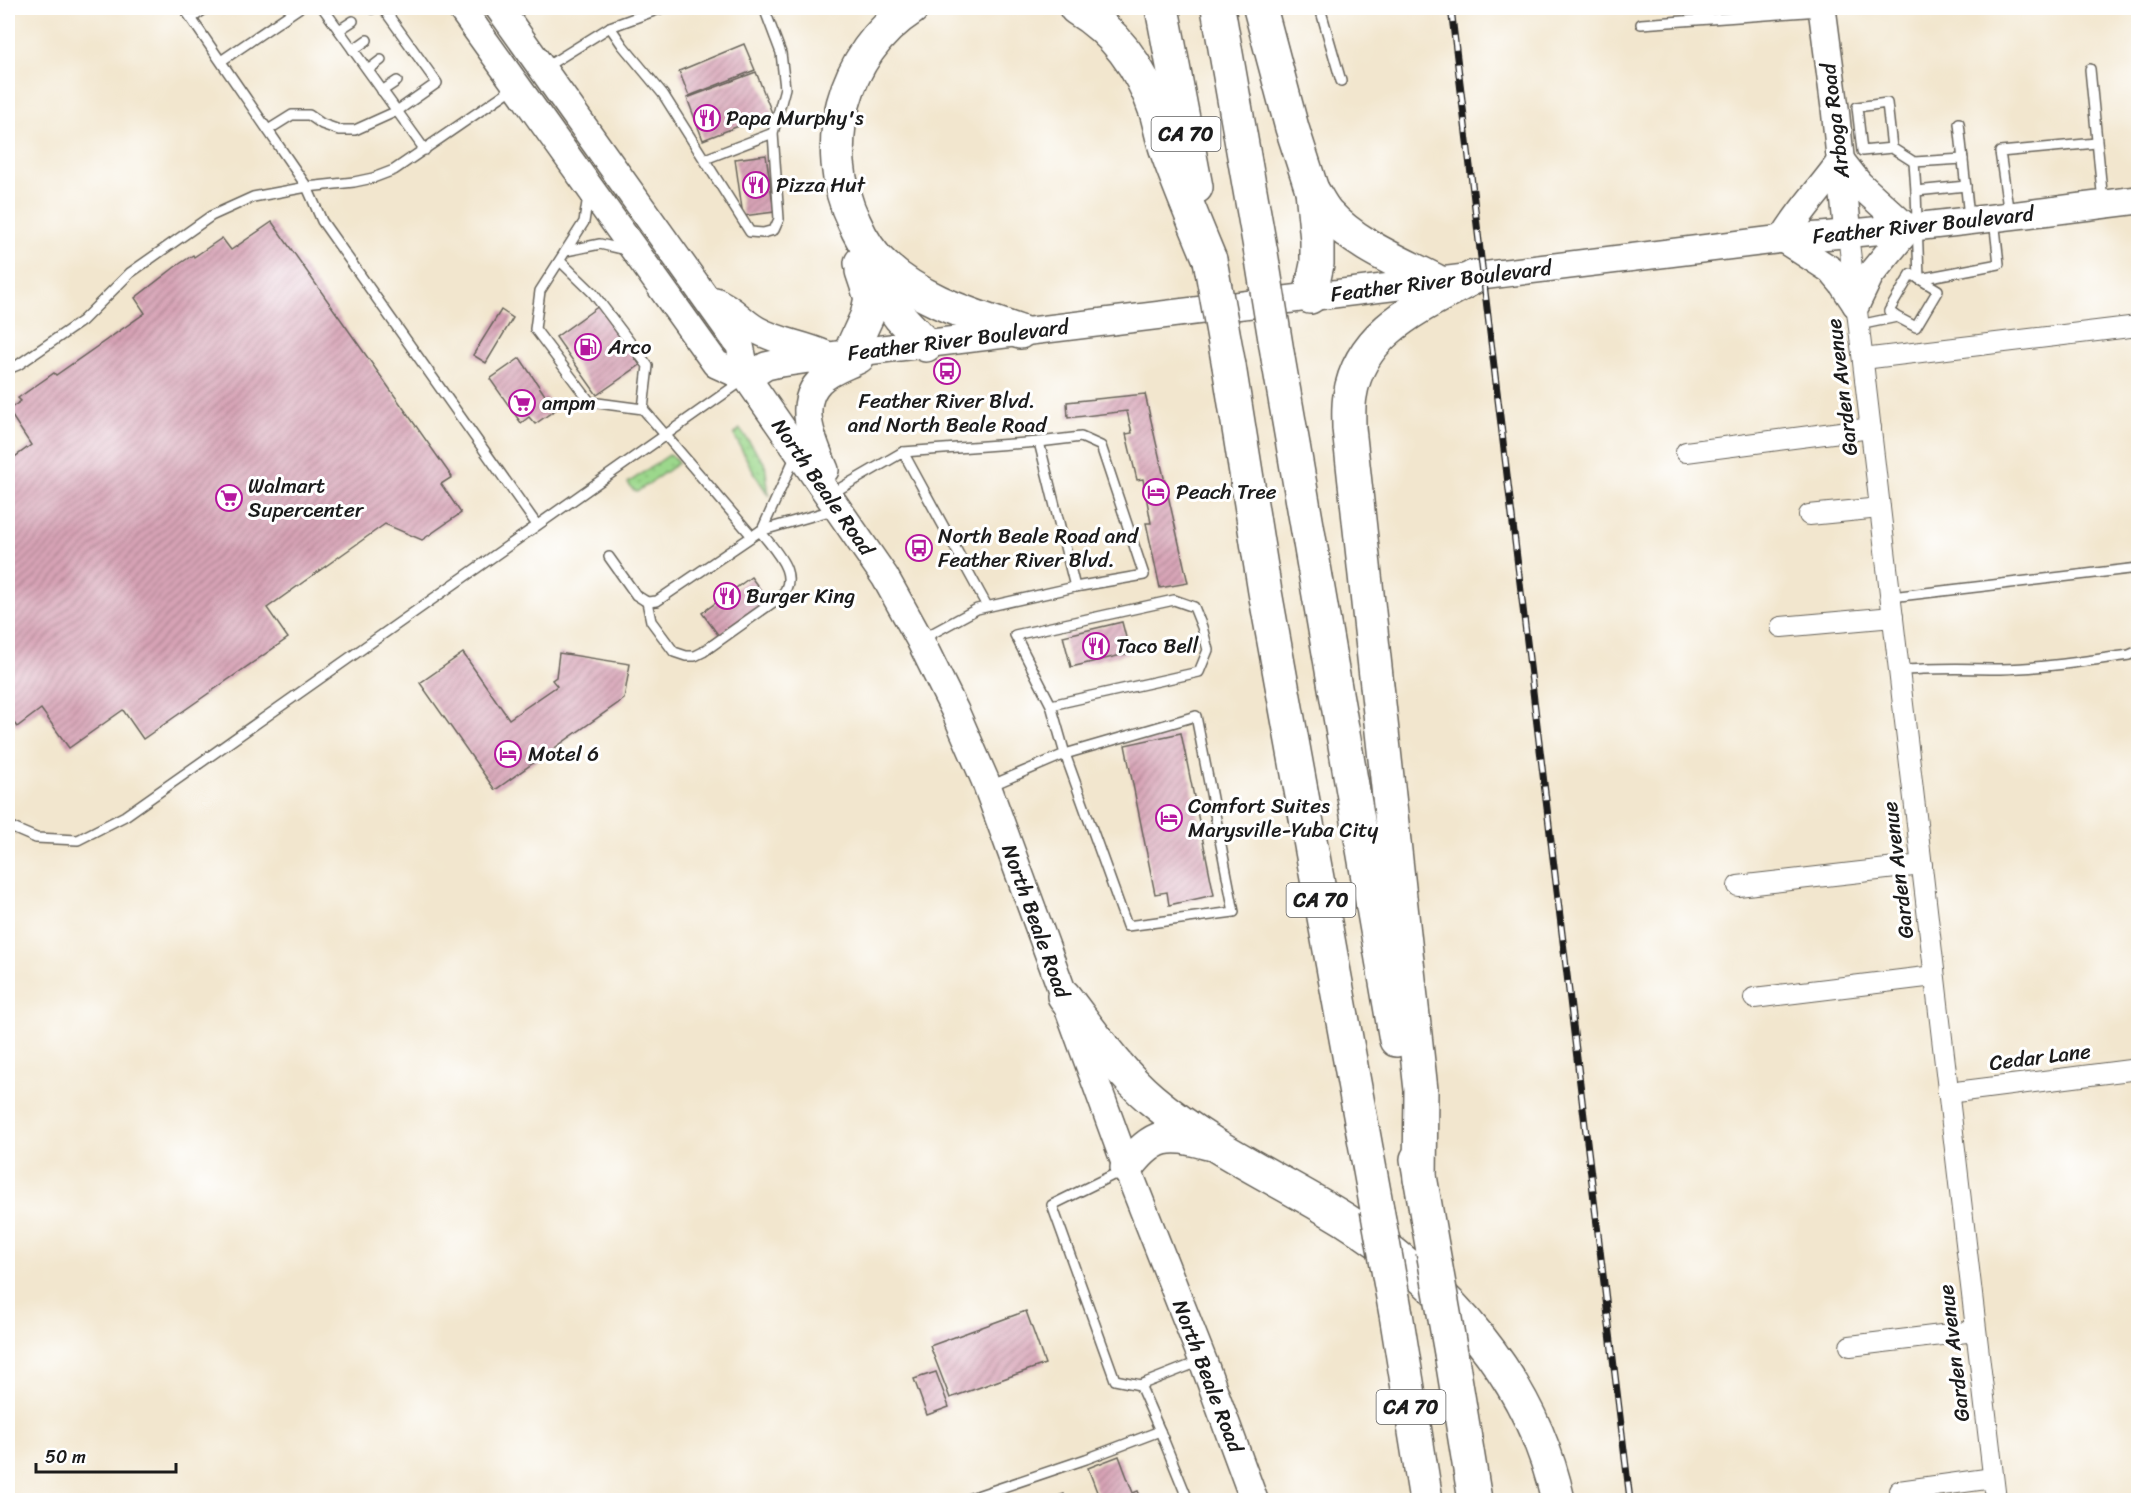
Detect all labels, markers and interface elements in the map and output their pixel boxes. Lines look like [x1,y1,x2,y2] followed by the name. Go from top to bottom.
[1809,59,1861,182] street label: Arboga Road
[726,99,864,137] place label: Papa Murphy's
[692,103,722,133] restaurant icon: Papa Murphy's
[1152,117,1220,151] road number: CA 70
[776,166,867,204] place label: Pizza Hut
[741,170,771,200] restaurant icon: Pizza Hut
[1811,194,2037,256] street label: Feather River Boulevard
[1328,248,1556,313] street label: Feather River Boulevard
[845,307,1073,372] street label: Feather River Boulevard
[1815,316,1869,458] street label: Garden Avenue
[607,328,652,366] place label: Arco
[573,332,603,362] fuel station icon: Arco
[932,356,962,386] bus stop icon: Feather River Blvd. and North Beale Road
[848,382,1048,444] place label: Feather River Blvd. and North Beale Road
[542,384,596,422] place label: ampm
[507,388,537,418] supermarket icon: ampm
[761,410,886,566] street label: North Beale Road
[248,467,365,529] place label: Walmart Supercenter
[1176,473,1277,511] place label: Peach Tree
[1141,477,1171,507] hotel icon: Peach Tree
[214,483,244,513] supermarket icon: Walmart Supercenter
[938,517,1140,579] place label: North Beale Road and Feather River Blvd.
[904,533,934,563] bus stop icon: North Beale Road and Feather River Blvd.
[746,577,855,615] place label: Burger King
[712,581,742,611] restaurant icon: Burger King
[1116,627,1200,665] place label: Taco Bell
[1081,631,1111,661] restaurant icon: Taco Bell
[528,735,599,773] place label: Motel 6
[493,739,523,769] hotel icon: Motel 6
[1188,787,1378,849] place label: Comfort Suites Marysville-Yuba City
[1871,799,1925,941] street label: Garden Avenue
[1154,803,1184,833] hotel icon: Comfort Suites Marysville-Yuba City
[991,839,1082,1005] street label: North Beale Road
[1286,883,1356,917] road number: CA 70
[1987,1032,2093,1082] street label: Cedar Lane
[1927,1282,1981,1424] street label: Garden Avenue
[1161,1294,1255,1460] street label: North Beale Road
[1376,1390,1446,1424] road number: CA 70
[36,1436,176,1474] scale bar
[45,1441,86,1473] text: 50 m

